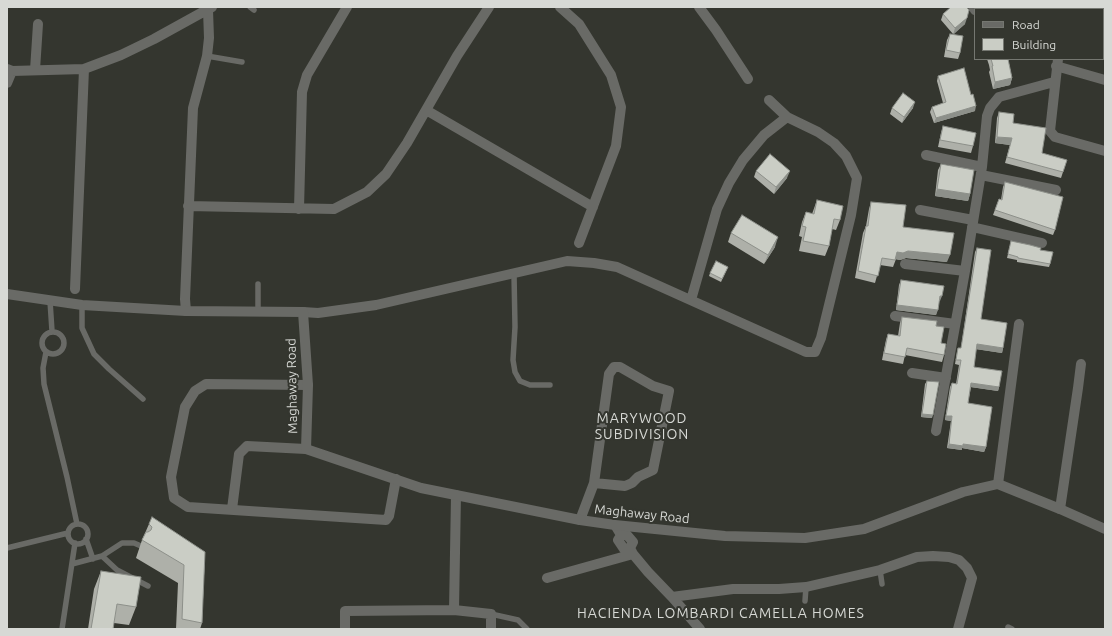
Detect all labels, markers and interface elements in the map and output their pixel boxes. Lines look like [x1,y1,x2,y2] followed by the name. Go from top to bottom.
[974,8,1104,60] legend
[1012,18,1040,31] text: Road
[1012,38,1056,51] text: Building
[283,338,301,434] street label: Maghaway Road
[595,410,689,442] district label: MARYWOOD SUBDIVISION
[594,501,690,527] street label: Maghaway Road
[577,605,865,621] district label: HACIENDA LOMBARDI CAMELLA HOMES

